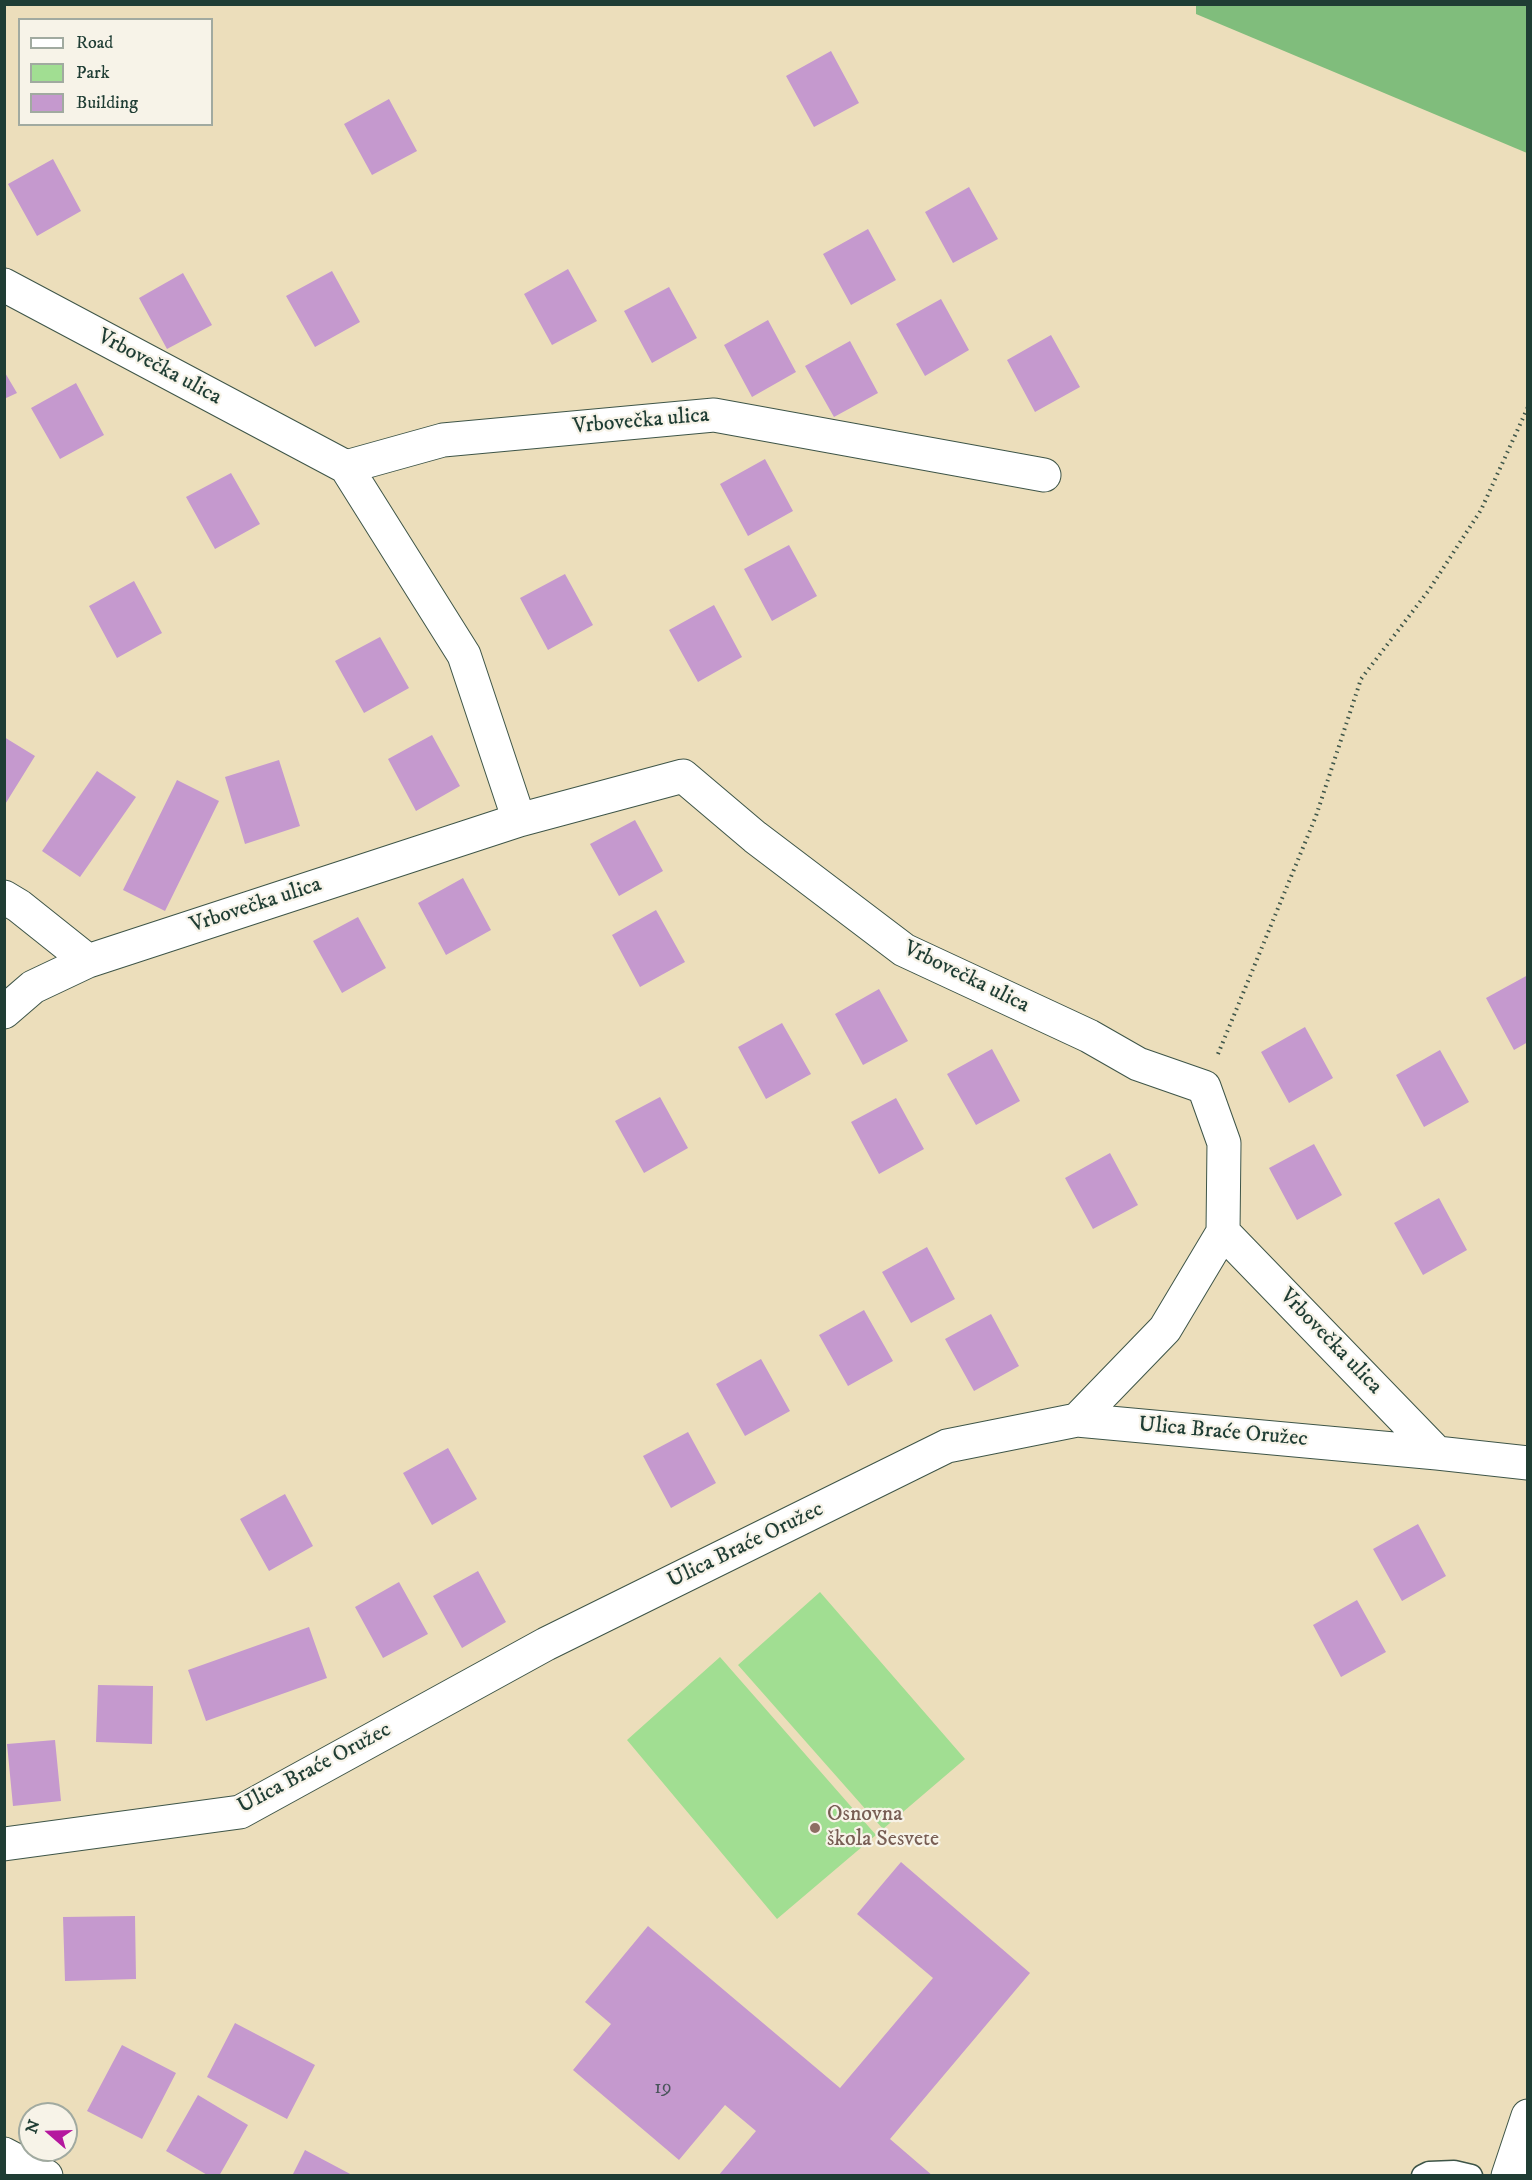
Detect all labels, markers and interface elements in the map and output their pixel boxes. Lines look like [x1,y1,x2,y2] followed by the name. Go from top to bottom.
[18,18,213,126] legend
[76,32,113,54] text: Road
[76,62,110,84] text: Park
[76,92,138,114] text: Building
[92,324,226,412] street label: Vrbovečka ulica
[572,403,710,441] street label: Vrbovečka ulica
[187,872,325,940] street label: Vrbovečka ulica
[899,936,1033,1020] street label: Vrbovečka ulica
[1273,1284,1387,1400] street label: Vrbovečka ulica
[1137,1412,1309,1454] street label: Ulica Braće Oružec
[664,1497,828,1595] street label: Ulica Braće Oružec
[234,1717,396,1821] street label: Ulica Braće Oružec
[827,1802,939,1854] place label: Osnovna škola Sesvete
[808,1821,822,1835] marker: Osnovna škola Sesvete
[654,2077,672,2101] house number: 19
[18,2102,78,2162] north arrow
[21,2117,45,2136] text: N

